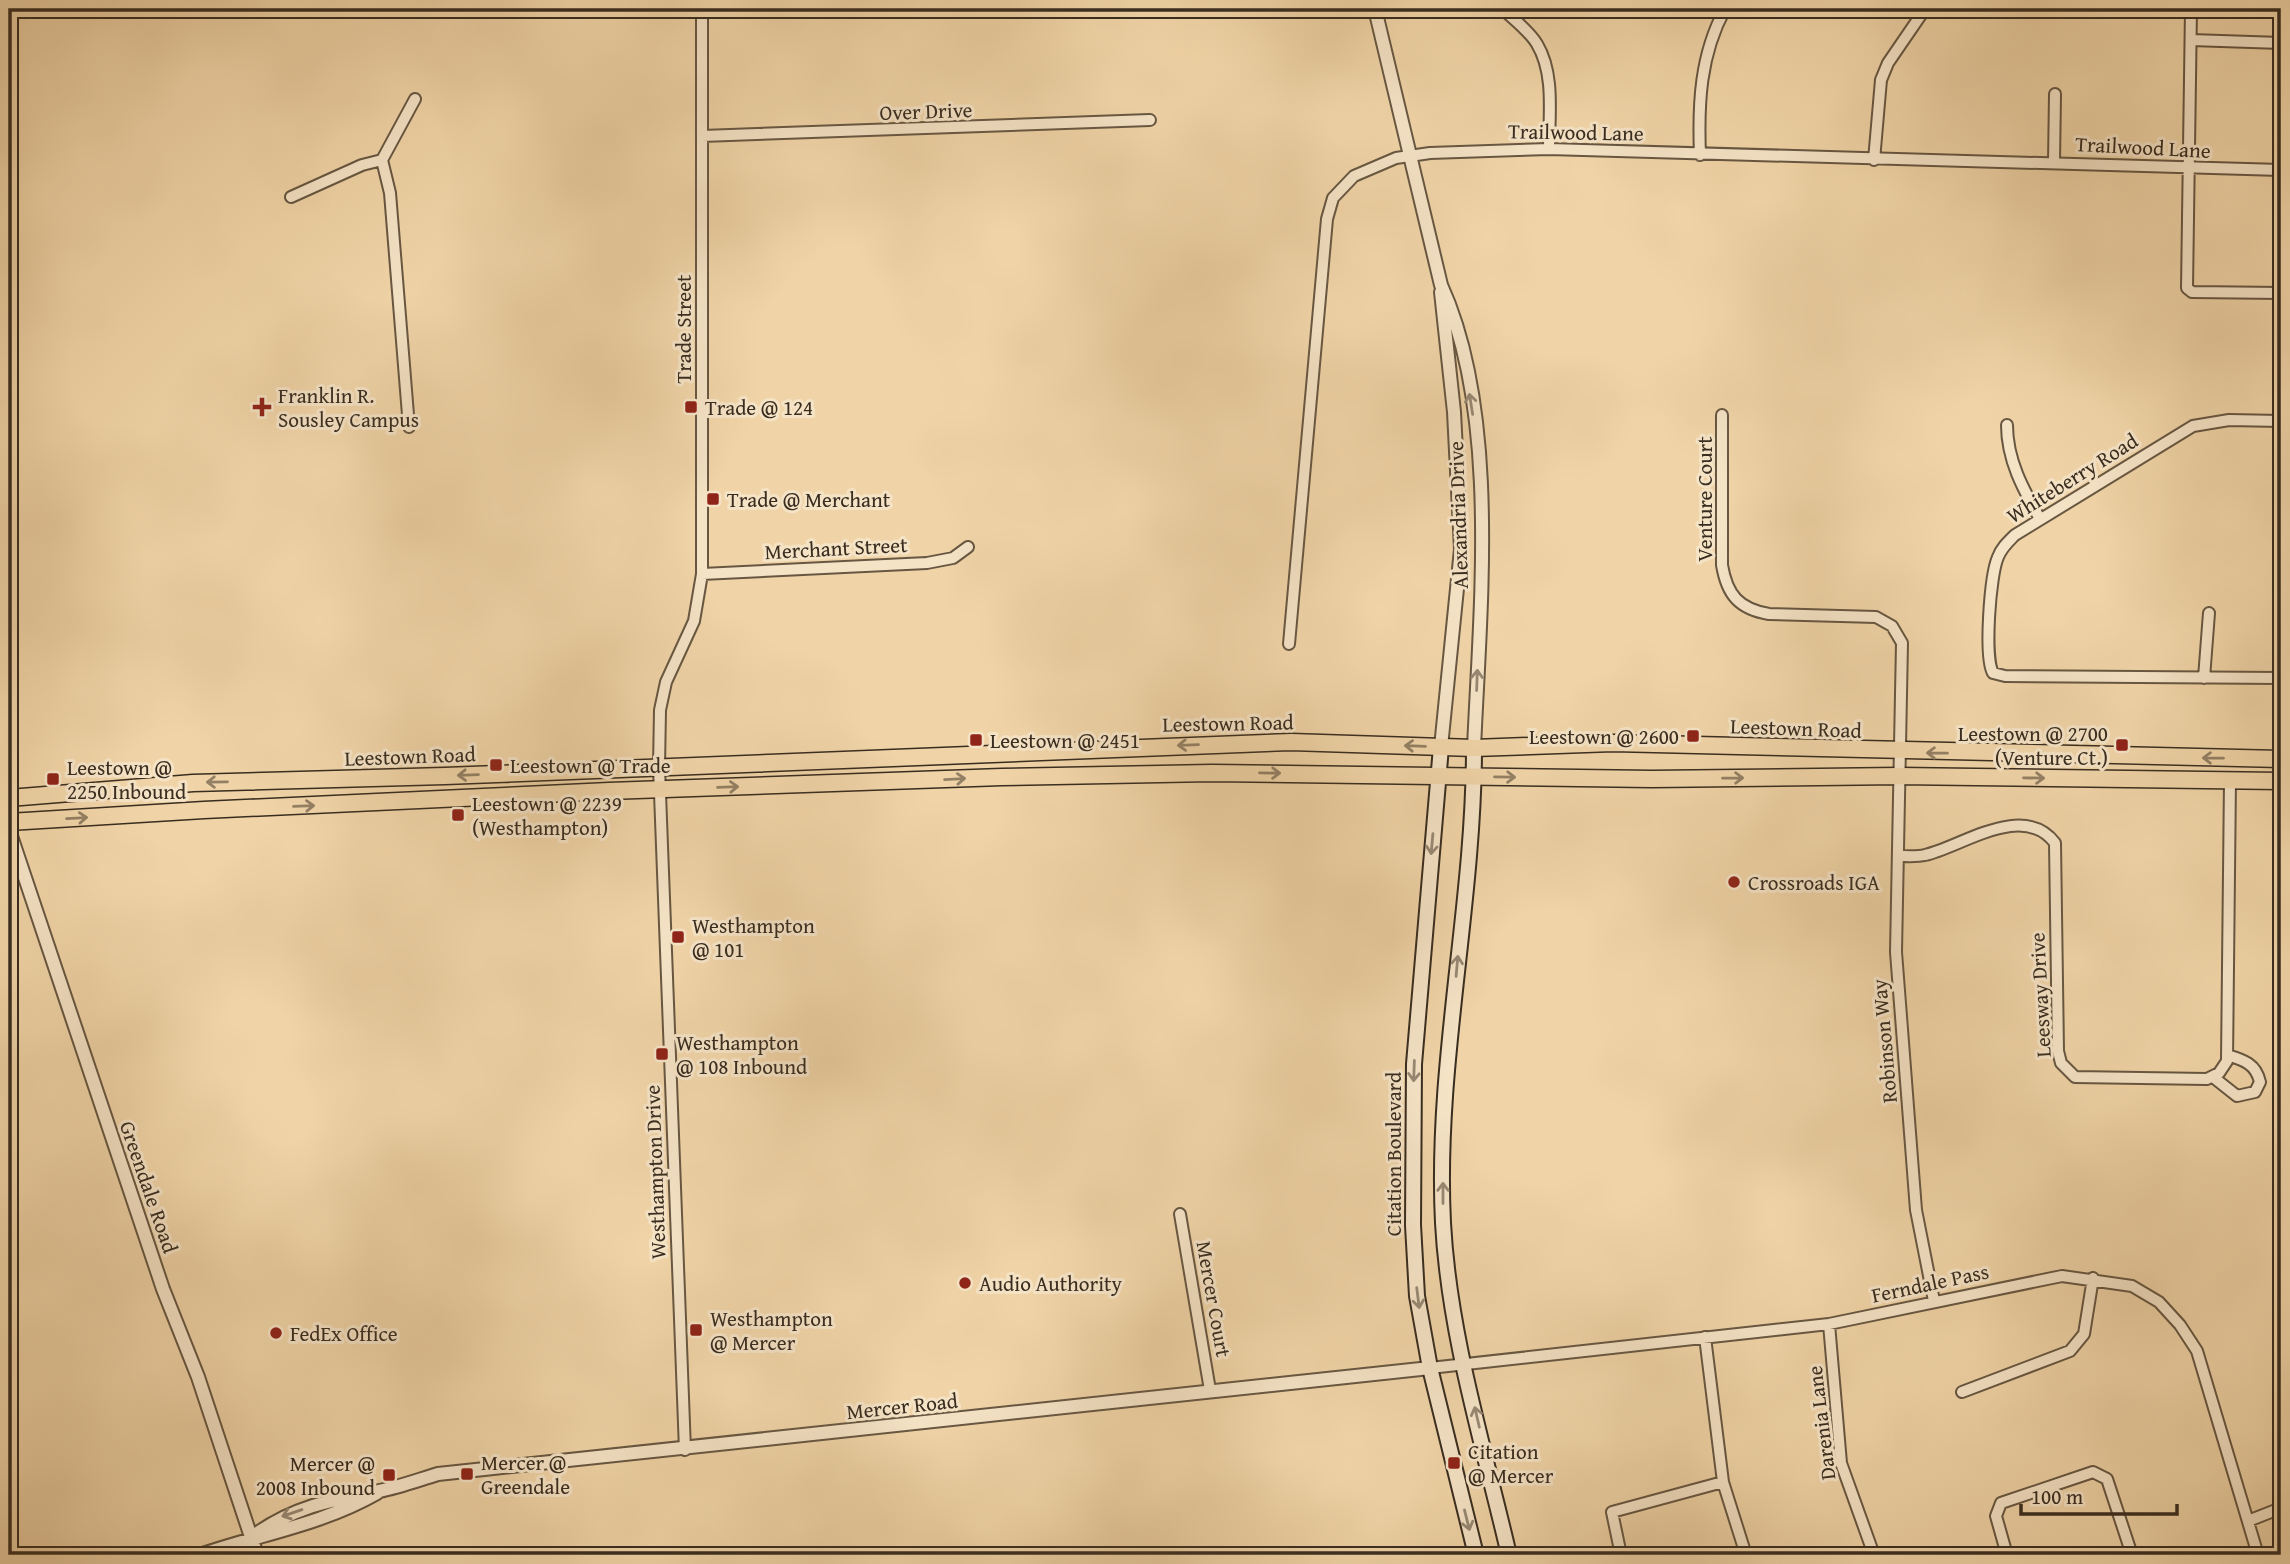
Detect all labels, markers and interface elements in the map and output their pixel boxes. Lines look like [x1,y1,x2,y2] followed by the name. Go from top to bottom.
[879,94,973,128] street label: Over Drive
[1508,115,1644,149] street label: Trailwood Lane
[2074,128,2212,166] street label: Trailwood Lane
[668,274,699,383] street label: Trade Street
[278,380,419,435] place label: Franklin R. Sousley Campus
[705,392,813,423] place label: Trade @ 124
[1464,393,1477,416] one-way arrow
[252,397,272,417] marker: Franklin R. Sousley Campus
[683,399,699,415] marker: Trade @ 124
[2000,425,2144,531] street label: Whiteberry Road
[1689,436,1720,562] street label: Venture Court
[1440,440,1476,590] street label: Alexandria Drive
[727,484,891,515] place label: Trade @ Merchant
[705,491,721,507] marker: Trade @ Merchant
[764,529,909,567] street label: Merchant Street
[1470,669,1483,692] one-way arrow
[1162,706,1295,740] street label: Leestown Road
[1730,710,1863,746] street label: Leestown Road
[1958,718,2108,773] place label: Leestown @ 2700 (Venture Ct.)
[1529,721,1679,752] place label: Leestown @ 2600
[990,725,1140,756] place label: Leestown @ 2451
[1685,728,1701,744] marker: Leestown @ 2600
[968,732,984,748] marker: Leestown @ 2451
[2114,737,2130,753] marker: Leestown @ 2700 (Venture Ct.)
[344,738,477,774] street label: Leestown Road
[1177,738,1200,751] one-way arrow
[1404,740,1427,753] one-way arrow
[1925,746,1948,760] one-way arrow
[510,750,671,781] place label: Leestown @ Trade
[2202,751,2225,765] one-way arrow
[67,752,187,807] place label: Leestown @ 2250 Inbound
[488,757,504,773] marker: Leestown @ Trade
[1258,767,1281,780] one-way arrow
[457,769,480,782] one-way arrow
[1494,770,1517,784] one-way arrow
[45,771,61,787] marker: Leestown @ 2250 Inbound
[1721,771,1744,785] one-way arrow
[2022,771,2045,785] one-way arrow
[943,772,966,785] one-way arrow
[205,775,228,789] one-way arrow
[716,781,739,794] one-way arrow
[472,788,622,843] place label: Leestown @ 2239 (Westhampton)
[292,799,315,812] one-way arrow
[450,807,466,823] marker: Leestown @ 2239 (Westhampton)
[65,812,88,825] one-way arrow
[1425,832,1438,855] one-way arrow
[1748,867,1880,898] place label: Crossroads IGA
[1726,874,1742,890] marker: Crossroads IGA
[692,910,815,965] place label: Westhampton @ 101
[670,929,686,945] marker: Westhampton @ 101
[2021,932,2059,1058] street label: Leesway Drive
[1451,955,1464,978] one-way arrow
[1863,977,1905,1104] street label: Robinson Way
[676,1027,808,1082] place label: Westhampton @ 108 Inbound
[654,1046,670,1062] marker: Westhampton @ 108 Inbound
[1408,1059,1421,1082] one-way arrow
[1378,1071,1409,1236] street label: Citation Boulevard
[636,1084,674,1260] street label: Westhampton Drive
[112,1117,186,1258] street label: Greendale Road
[1436,1182,1450,1205] one-way arrow
[1189,1238,1240,1360] street label: Mercer Court
[1869,1255,1991,1311] street label: Ferndale Pass
[979,1268,1123,1299] place label: Audio Authority
[957,1275,973,1291] marker: Audio Authority
[1412,1286,1425,1309] one-way arrow
[710,1303,833,1358] place label: Westhampton @ Mercer
[290,1318,398,1349] place label: FedEx Office
[688,1322,704,1338] marker: Westhampton @ Mercer
[268,1325,284,1341] marker: FedEx Office
[1799,1364,1843,1482] street label: Darenia Lane
[845,1385,960,1427] street label: Mercer Road
[1469,1406,1483,1429] one-way arrow
[1468,1436,1554,1491] place label: Citation @ Mercer
[481,1447,570,1502] place label: Mercer @ Greendale
[256,1448,376,1503] place label: Mercer @ 2008 Inbound
[1446,1455,1462,1471] marker: Citation @ Mercer
[459,1466,475,1482] marker: Mercer @ Greendale
[381,1467,397,1483] marker: Mercer @ 2008 Inbound
[2021,1473,2176,1517] scale bar
[2031,1481,2083,1512] text: 100 m
[281,1508,303,1520] one-way arrow
[1461,1508,1475,1531] one-way arrow

